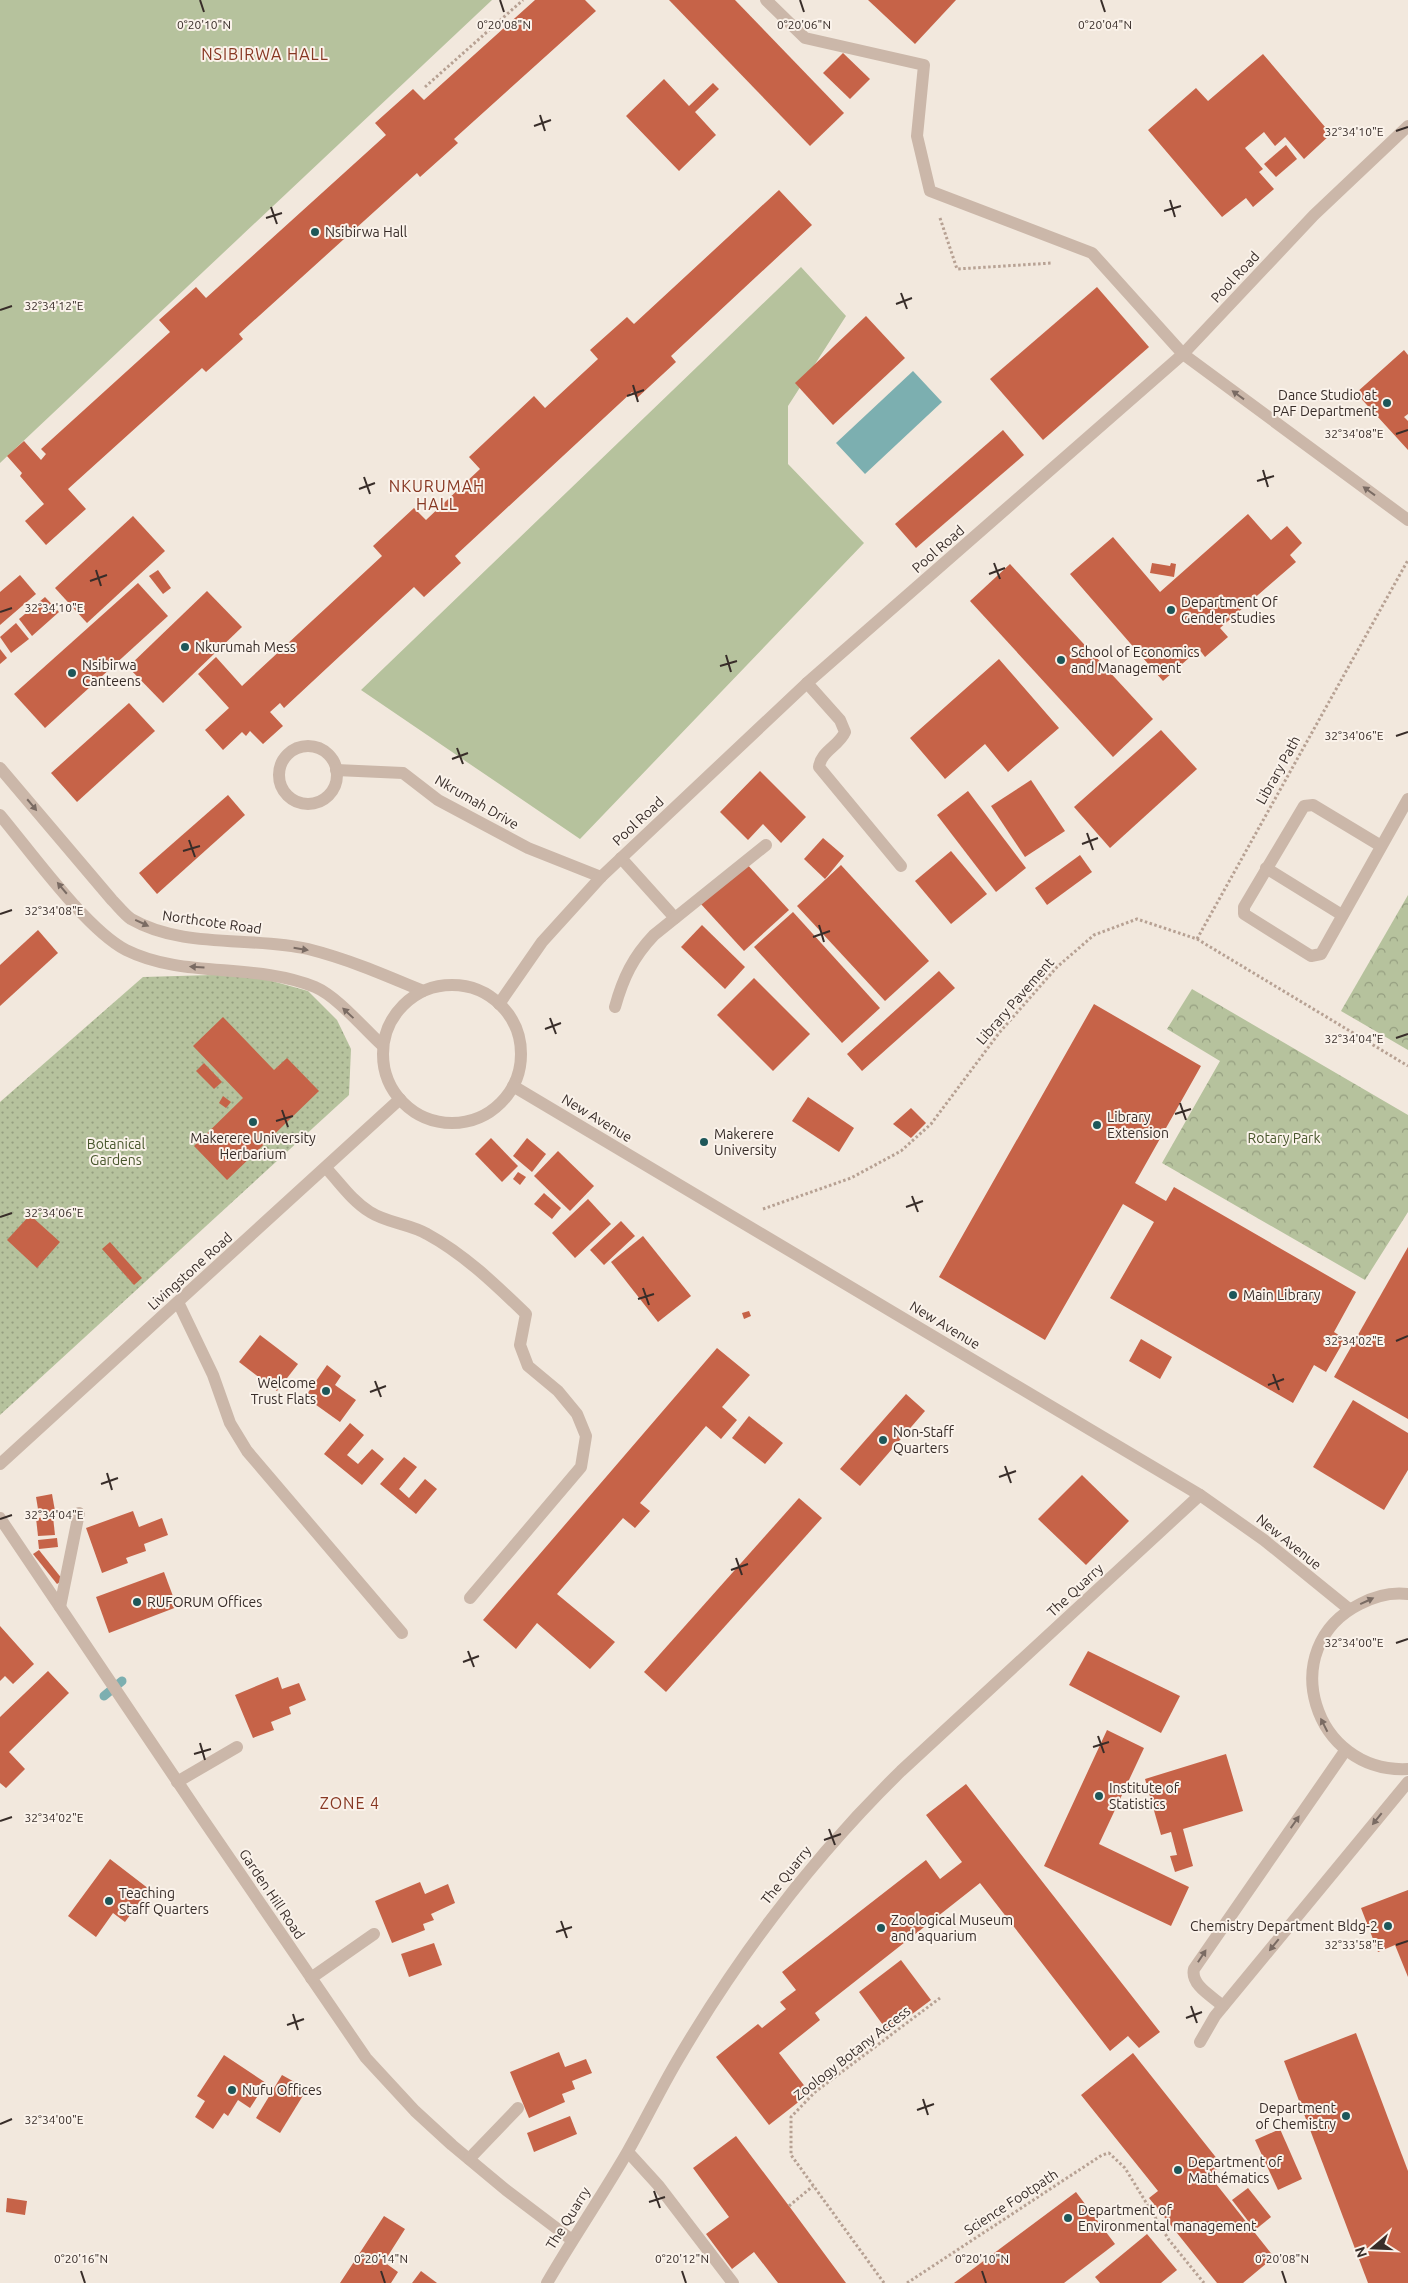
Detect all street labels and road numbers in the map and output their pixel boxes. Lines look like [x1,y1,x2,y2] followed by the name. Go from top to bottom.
[1207,248,1263,306] street label: Pool Road
[909,522,967,576] street label: Pool Road
[1253,733,1303,807] street label: Library Path
[432,772,522,832] street label: Nkrumah Drive
[609,793,667,849] street label: Pool Road
[161,907,263,937] street label: Northcote Road
[973,954,1057,1048] street label: Library Pavement
[559,1091,635,1145] street label: New Avenue
[145,1229,235,1313] street label: Livingstone Road
[907,1298,983,1352] street label: New Avenue
[1253,1511,1325,1573] street label: New Avenue
[1044,1560,1106,1620] street label: The Quarry
[758,1842,815,1907] street label: The Quarry
[236,1846,308,1942] street label: Garden Hill Road
[791,2003,913,2103] street label: Zoology Botany Access
[961,2166,1061,2238] street label: Science Footpath
[543,2184,594,2252] street label: The Quarry

